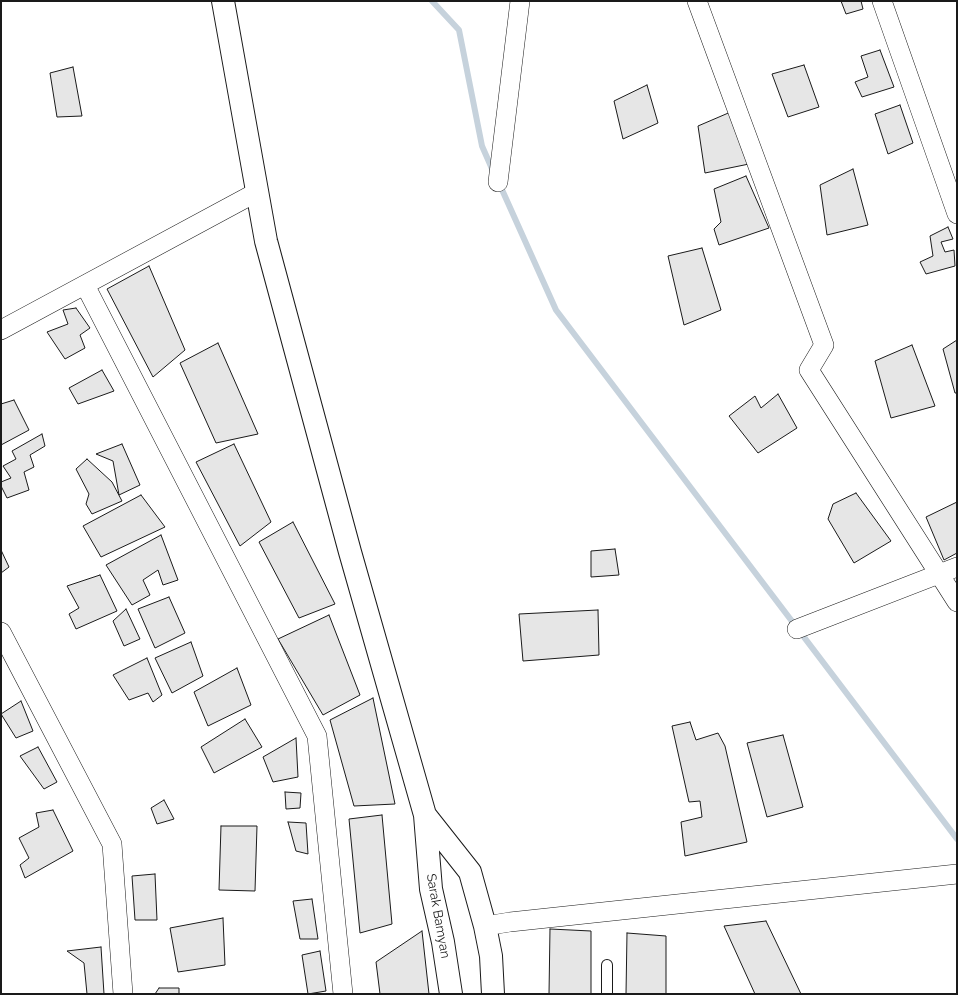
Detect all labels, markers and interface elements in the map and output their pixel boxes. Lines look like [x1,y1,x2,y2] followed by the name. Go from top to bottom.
[423,872,453,960] street label: Sarak Bamyan

